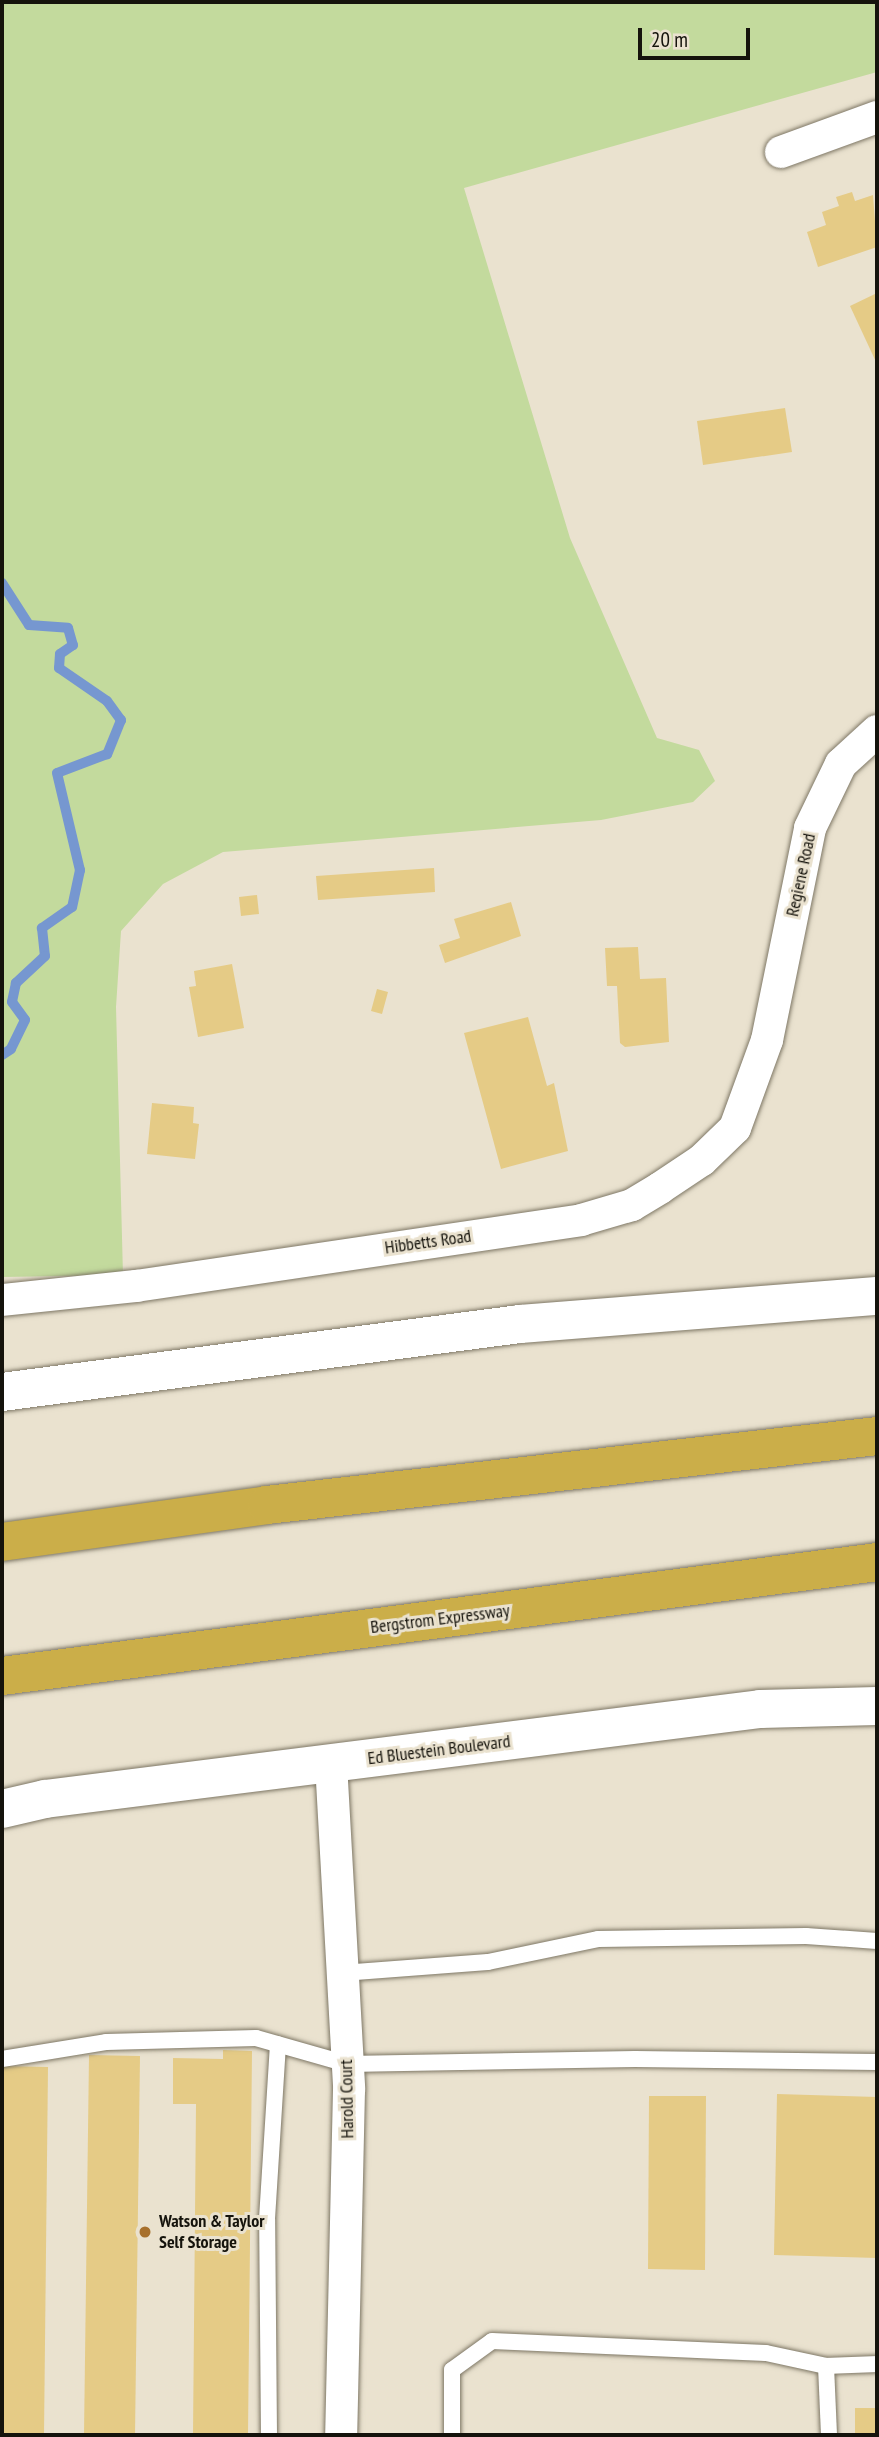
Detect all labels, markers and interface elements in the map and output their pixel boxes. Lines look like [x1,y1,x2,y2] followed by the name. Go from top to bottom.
[641,14,753,58] scale bar
[651,26,688,53] text: 20 m
[782,832,820,918] street label: Regiene Road
[383,1225,473,1259] street label: Hibbetts Road
[369,1600,511,1638] street label: Bergstrom Expressway
[366,1731,512,1769] street label: Ed Bluestein Boulevard
[336,2059,358,2139] street label: Harold Court
[159,2211,265,2254] place label: Watson & Taylor Self Storage
[137,2224,153,2240] marker: Watson & Taylor Self Storage

